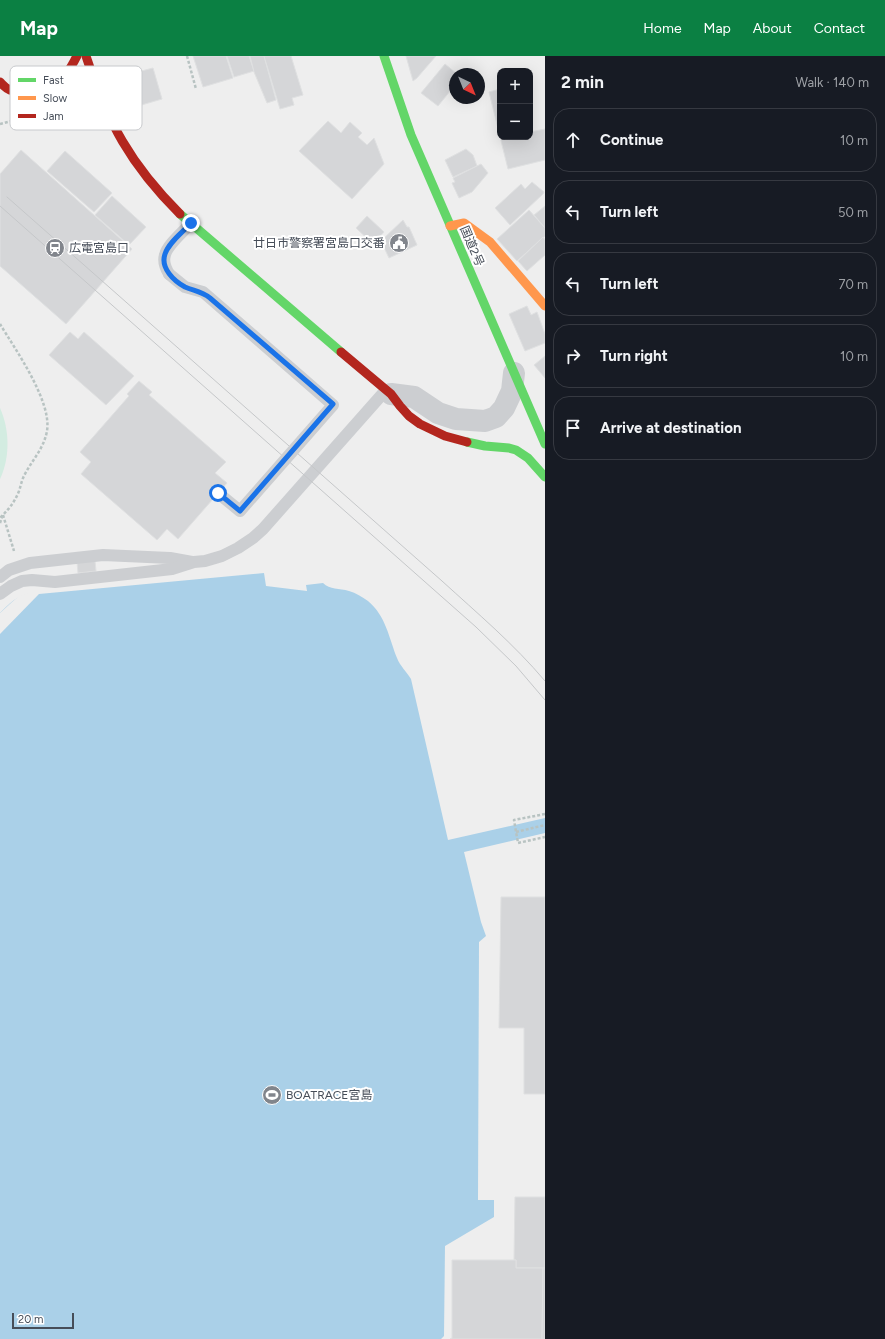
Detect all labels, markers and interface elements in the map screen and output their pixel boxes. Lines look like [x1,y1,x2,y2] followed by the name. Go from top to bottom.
[20,17,58,40] text: Map
[643,20,682,37] text: Home
[704,20,731,37] text: Map
[753,20,792,37] text: About
[814,20,865,37] text: Contact
[10,66,142,130] legend
[449,68,485,104] north arrow
[497,68,533,140] map controls
[497,68,533,104] button: +
[561,72,604,92] text: 2 min
[43,74,64,87] text: Fast
[795,75,869,90] text: Walk · 140 m
[43,92,67,105] text: Slow
[497,104,533,140] button: −
[43,110,64,123] text: Jam
[562,129,584,151] icon: ahead
[600,131,663,149] text: Continue
[840,133,868,148] text: 10 m
[562,201,584,223] icon: left
[600,203,658,221] text: Turn left
[838,205,868,220] text: 50 m
[182,214,200,232] route end
[457,224,487,268] street label: 国道2号
[388,232,410,254] public building icon: 廿日市警察署宮島口交番
[253,236,385,250] place label: 廿日市警察署宮島口交番
[44,237,66,259] station icon: 広電宮島口
[69,241,129,255] place label: 広電宮島口
[562,273,584,295] icon: left
[600,275,658,293] text: Turn left
[838,277,868,292] text: 70 m
[562,345,584,367] icon: right
[600,347,668,365] text: Turn right
[840,349,868,364] text: 10 m
[562,417,584,439] icon: arrive
[600,419,741,437] text: Arrive at destination
[209,484,227,502] route start
[261,1084,283,1106] sports icon: BOATRACE宮島
[286,1088,372,1102] place label: BOATRACE宮島
[12,1311,74,1330] scale bar
[18,1313,43,1326] text: 20 m

